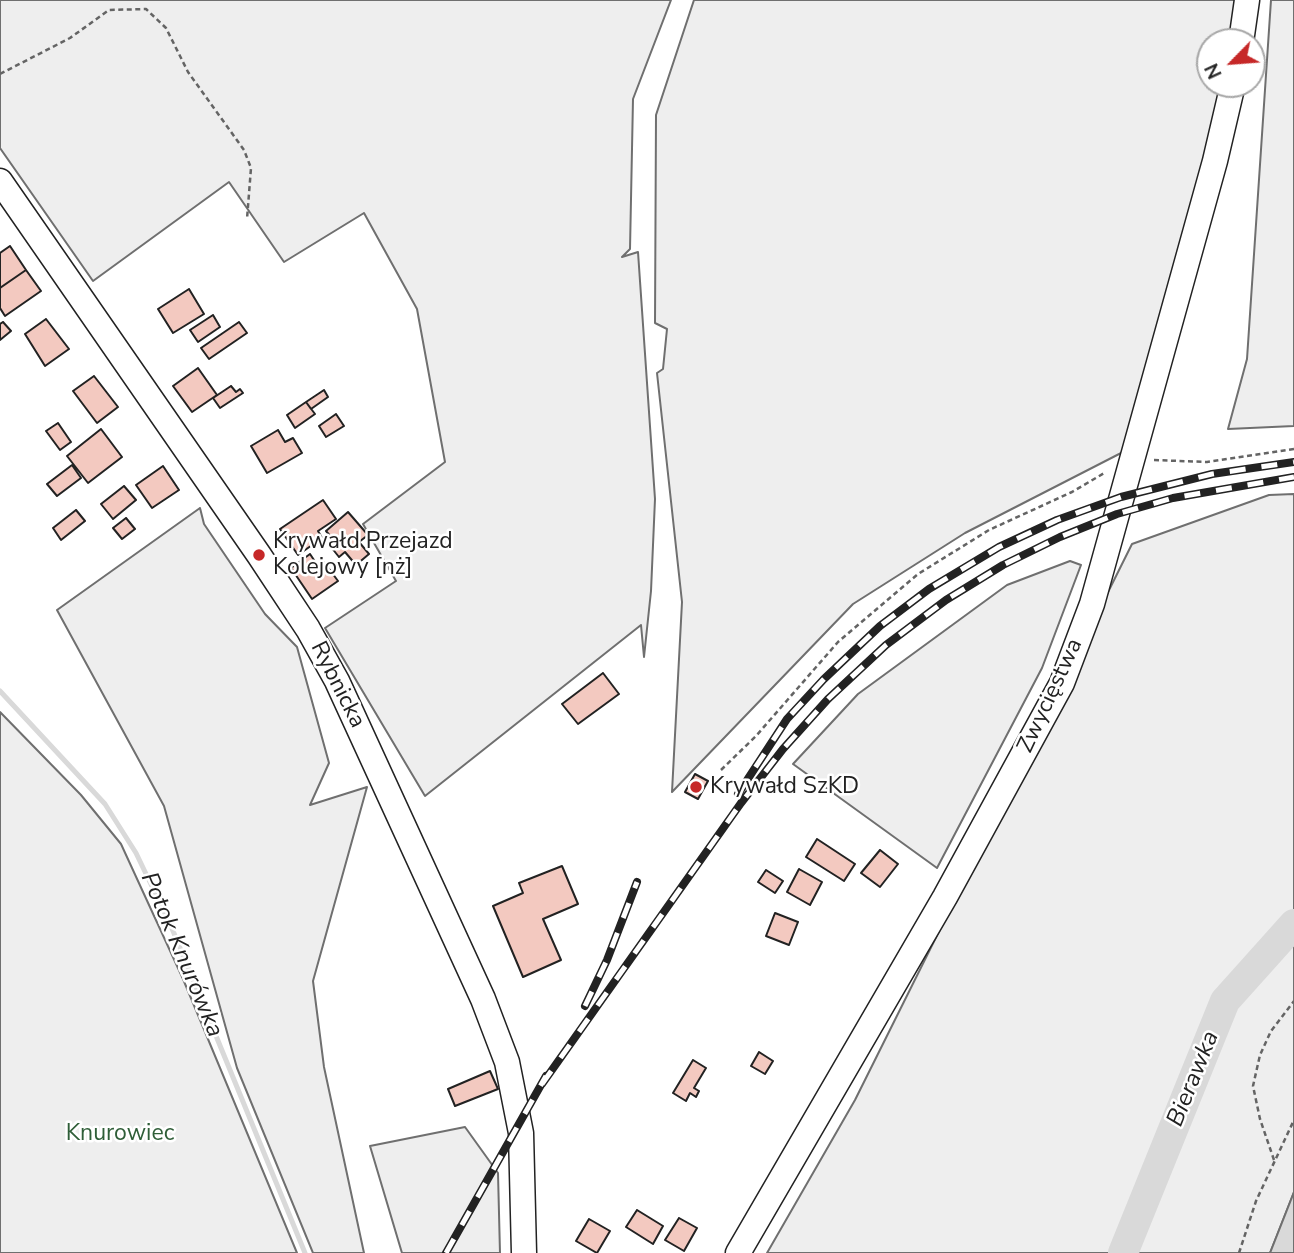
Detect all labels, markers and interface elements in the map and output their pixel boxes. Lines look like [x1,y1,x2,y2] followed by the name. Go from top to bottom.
[1196,28,1266,98] north arrow
[1199,59,1229,83] text: N
[273,528,453,582] place label: Krywałd Przejazd Kolejowy [nż]
[251,547,267,563] marker: Krywałd Przejazd Kolejowy [nż]
[1012,634,1090,758] street label: Zwycięstwa
[304,637,370,733] street label: Rybnicka
[710,773,859,801] place label: Krywałd SzKD
[688,779,704,795] marker: Krywałd SzKD
[133,868,229,1042] water label: Potok Knurówka
[1162,1027,1226,1131] water label: Bierawka
[66,1120,174,1148] park label: Knurowiec

